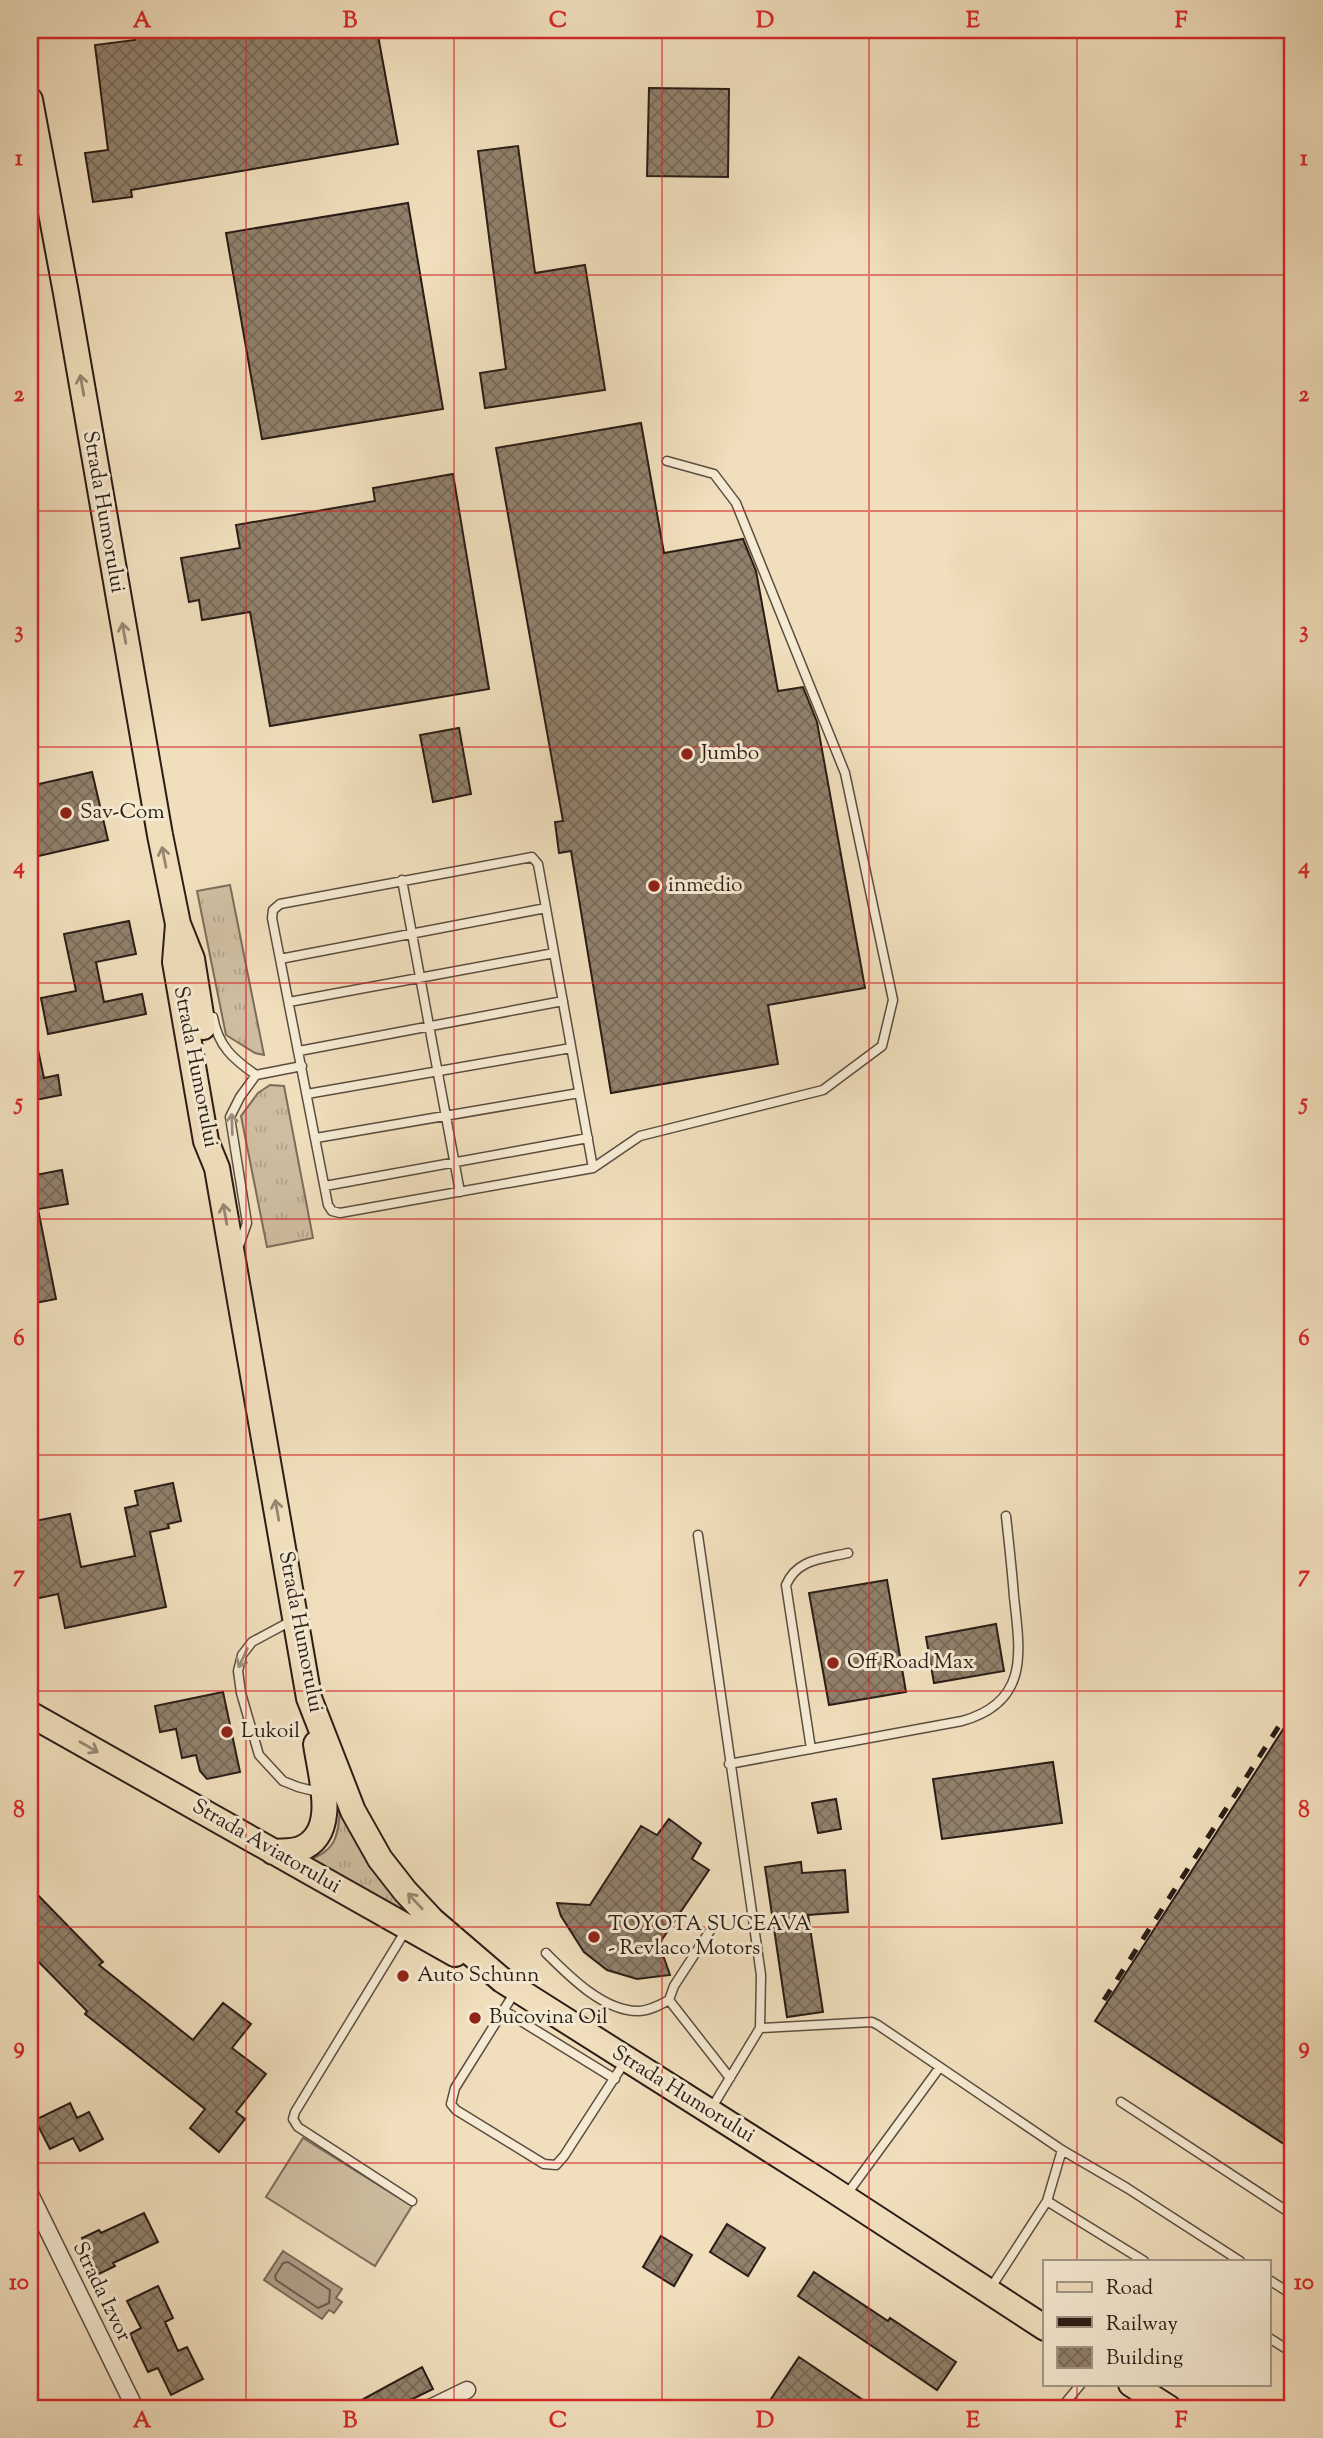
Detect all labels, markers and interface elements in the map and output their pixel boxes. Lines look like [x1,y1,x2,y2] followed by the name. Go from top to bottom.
[133,5,152,38] text: A
[343,5,358,38] text: B
[549,5,567,38] text: C
[756,5,774,38] text: D
[966,5,980,38] text: E
[1175,5,1188,38] text: F
[15,143,23,176] text: 1
[1300,143,1308,176] text: 1
[75,374,88,397] one-way arrow
[14,379,25,412] text: 2
[1299,379,1310,412] text: 2
[74,429,132,595] street label: Strada Humorului
[14,615,24,648] text: 3
[1299,615,1309,648] text: 3
[117,622,130,645] one-way arrow
[700,739,759,769] place label: Jumbo
[679,746,695,762] marker: Jumbo
[80,798,165,828] place label: Sav-Com
[58,805,74,821] marker: Sav-Com
[157,846,170,869] one-way arrow
[12,851,25,884] text: 4
[1297,851,1310,884] text: 4
[668,871,743,901] place label: inmedio
[646,878,662,894] marker: inmedio
[165,984,225,1150] street label: Strada Humorului
[13,1087,23,1120] text: 5
[1298,1087,1308,1120] text: 5
[226,1113,239,1136] one-way arrow
[218,1203,231,1226] one-way arrow
[13,1323,25,1356] text: 6
[1298,1323,1310,1356] text: 6
[270,1500,283,1522] one-way arrow
[270,1549,330,1715] street label: Strada Humorului
[13,1559,25,1592] text: 7
[1298,1559,1310,1592] text: 7
[236,1647,249,1668] one-way arrow
[847,1648,974,1678] place label: Off Road Max
[825,1655,841,1671] marker: Off Road Max
[241,1717,300,1747] place label: Lukoil
[219,1724,235,1740] marker: Lukoil
[79,1740,99,1754] one-way arrow
[186,1792,346,1902] street label: Strada Aviatorului
[13,1795,25,1828] text: 8
[1298,1795,1310,1828] text: 8
[406,1893,423,1910] one-way arrow
[608,1910,811,1964] place label: TOYOTA SUCEAVA - Revlaco Motors
[586,1929,602,1945] marker: TOYOTA SUCEAVA - Revlaco Motors
[417,1961,540,1991] place label: Auto Schunn
[395,1968,411,1984] marker: Auto Schunn
[489,2003,608,2033] place label: Bucovina Oil
[467,2010,483,2026] marker: Bucovina Oil
[13,2031,25,2064] text: 9
[1298,2031,1310,2064] text: 9
[606,2039,761,2151] street label: Strada Humorului
[64,2237,138,2347] street label: Strada Izvor
[1043,2260,1270,2386] legend
[9,2267,29,2300] text: 10
[1294,2267,1314,2300] text: 10
[1106,2274,1153,2304] text: Road
[1106,2310,1178,2340] text: Railway
[1106,2344,1183,2374] text: Building
[133,2405,152,2438] text: A
[343,2405,358,2438] text: B
[549,2405,567,2438] text: C
[756,2405,774,2438] text: D
[966,2405,980,2438] text: E
[1175,2405,1188,2438] text: F

